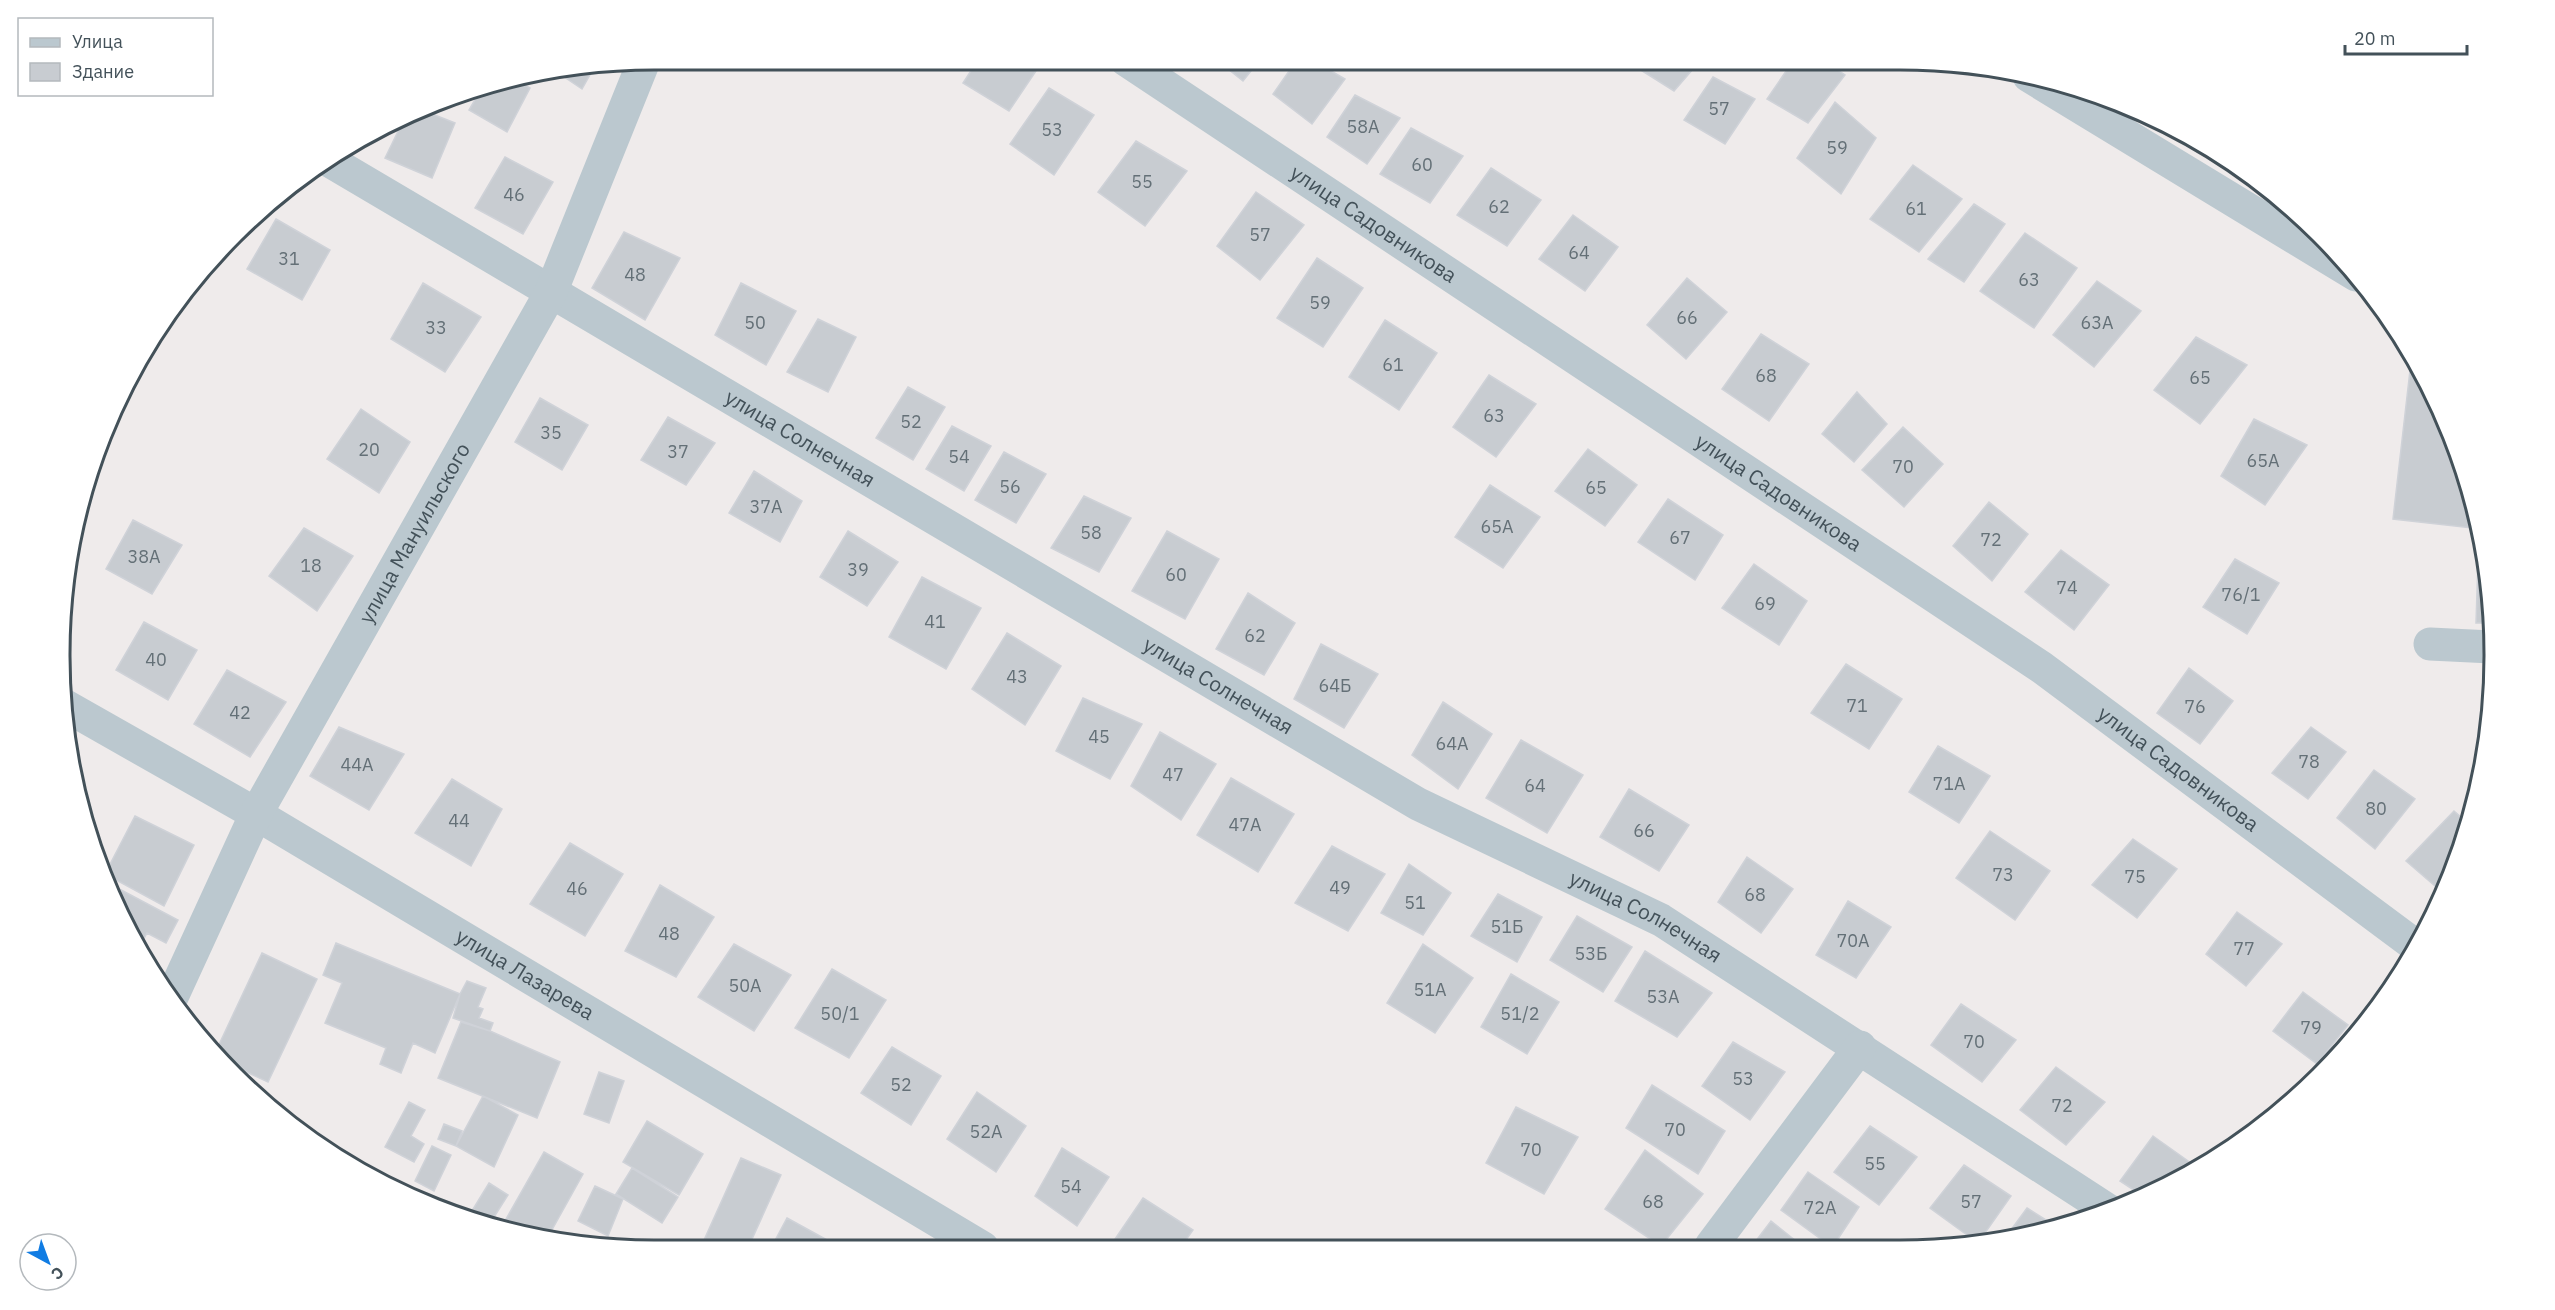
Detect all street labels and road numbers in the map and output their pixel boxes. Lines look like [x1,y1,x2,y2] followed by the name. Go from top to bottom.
[1285,158,1463,289] street label: улица Садовникова
[720,383,881,493] street label: улица Солнечная
[1690,427,1868,557] street label: улица Садовникова
[351,437,476,628] street label: улица Мануильского
[1139,630,1299,740] street label: улица Солнечная
[2092,699,2265,838] street label: улица Садовникова
[1565,863,1728,969] street label: улица Солнечная
[451,921,600,1026] street label: улица Лазарева

